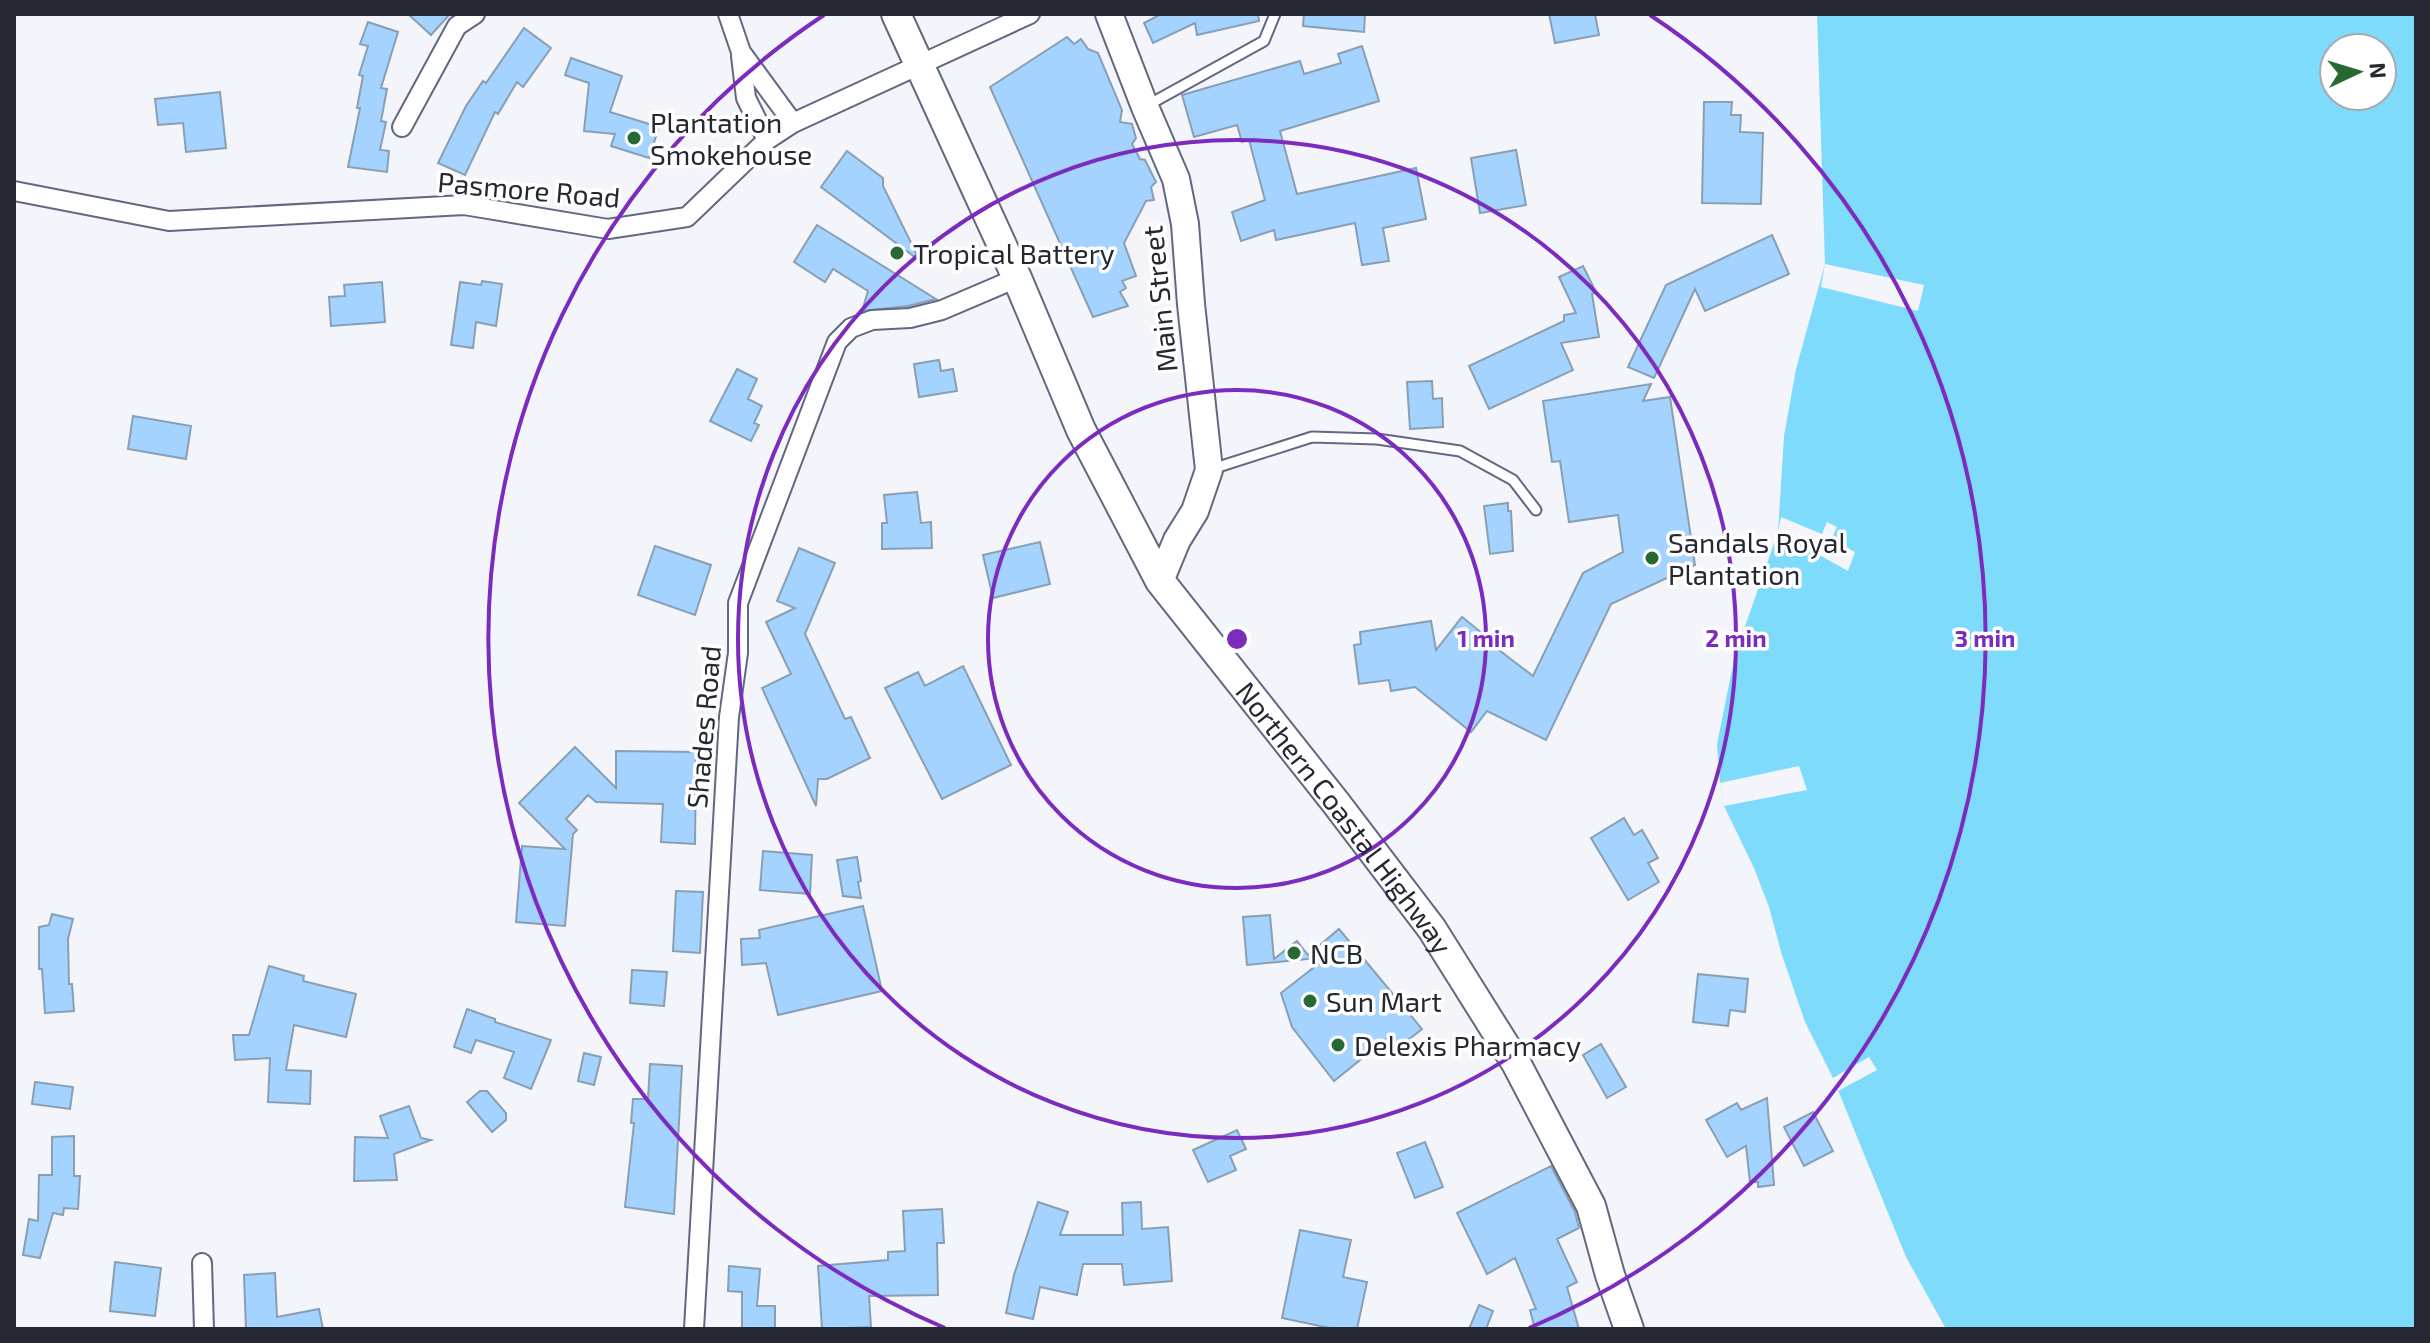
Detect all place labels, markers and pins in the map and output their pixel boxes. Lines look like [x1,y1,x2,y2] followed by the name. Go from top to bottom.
[650,105,812,171] place label: Plantation Smokehouse
[625,129,643,147] marker: Plantation Smokehouse
[913,236,1115,270] place label: Tropical Battery
[888,244,906,262] marker: Tropical Battery
[1668,525,1847,591] place label: Sandals Royal Plantation
[1643,549,1661,567] marker: Sandals Royal Plantation
[1223,625,1251,653] centre of rings
[1310,936,1363,970] place label: NCB
[1285,944,1303,962] marker: NCB
[1326,984,1442,1018] place label: Sun Mart
[1301,992,1319,1010] marker: Sun Mart
[1354,1028,1581,1062] place label: Delexis Pharmacy
[1329,1036,1347,1054] marker: Delexis Pharmacy

